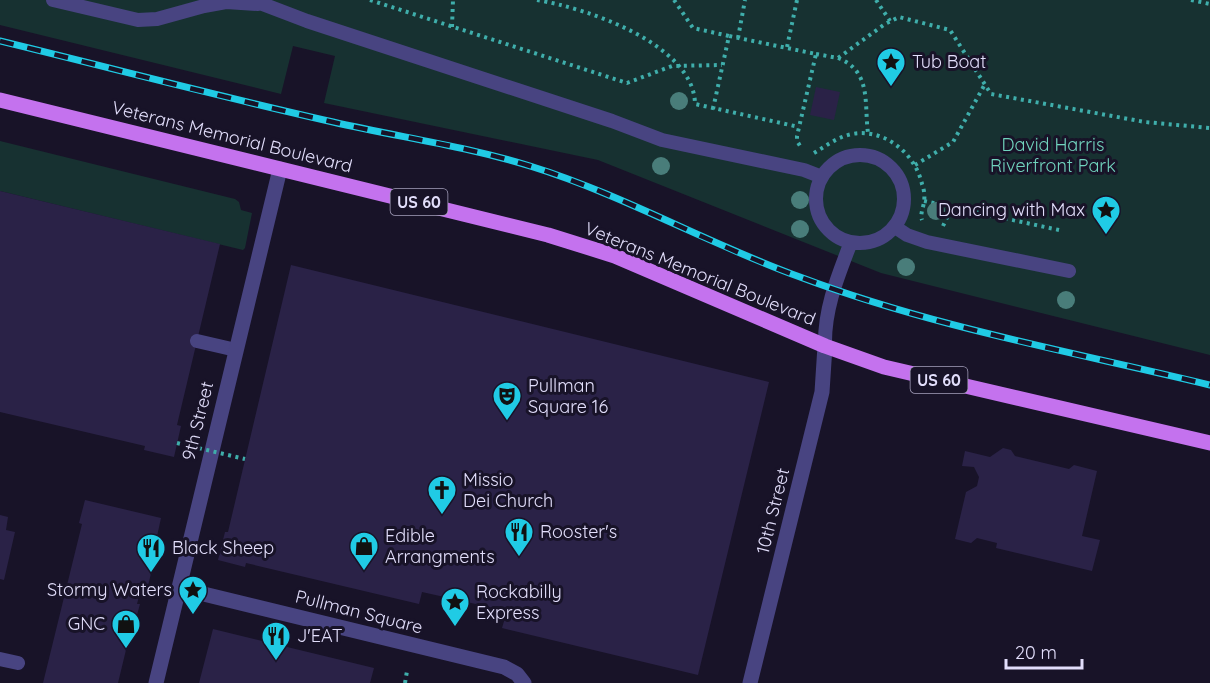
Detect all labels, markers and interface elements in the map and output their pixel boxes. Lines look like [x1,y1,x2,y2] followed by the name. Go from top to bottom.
[875,46,907,88] place icon: Tub Boat
[912,50,986,73] place label: Tub Boat
[109,95,355,178] street label: Veterans Memorial Boulevard
[990,133,1116,177] park label: David Harris Riverfront Park
[390,189,448,215] road number: US 60
[1090,194,1122,236] place icon: Dancing with Max
[938,198,1085,221] place label: Dancing with Max
[581,217,819,330] street label: Veterans Memorial Boulevard
[910,367,968,393] road number: US 60
[528,374,608,418] place label: Pullman Square 16
[177,379,218,463] street label: 9th Street
[491,380,523,422] theatre icon: Pullman Square 16
[751,465,794,556] street label: 10th Street
[463,468,553,512] place label: Missio Dei Church
[426,474,458,516] church icon: Missio Dei Church
[503,516,535,558] restaurant icon: Rooster's
[540,520,617,543] place label: Rooster's
[385,524,495,568] place label: Edible Arrangments
[348,530,380,572] shop icon: Edible Arrangments
[135,532,167,574] restaurant icon: Black Sheep
[172,536,274,559] place label: Black Sheep
[177,574,209,616] place icon: Stormy Waters
[47,578,172,601] place label: Stormy Waters
[476,580,562,624] place label: Rockabilly Express
[293,585,425,638] street label: Pullman Square
[439,586,471,628] place icon: Rockabilly Express
[110,608,142,650] shop icon: GNC
[68,612,105,635] place label: GNC
[260,620,292,662] restaurant icon: J'EAT
[297,624,343,647] place label: J'EAT
[1006,632,1082,670] scale bar
[1015,641,1057,664] text: 20 m

